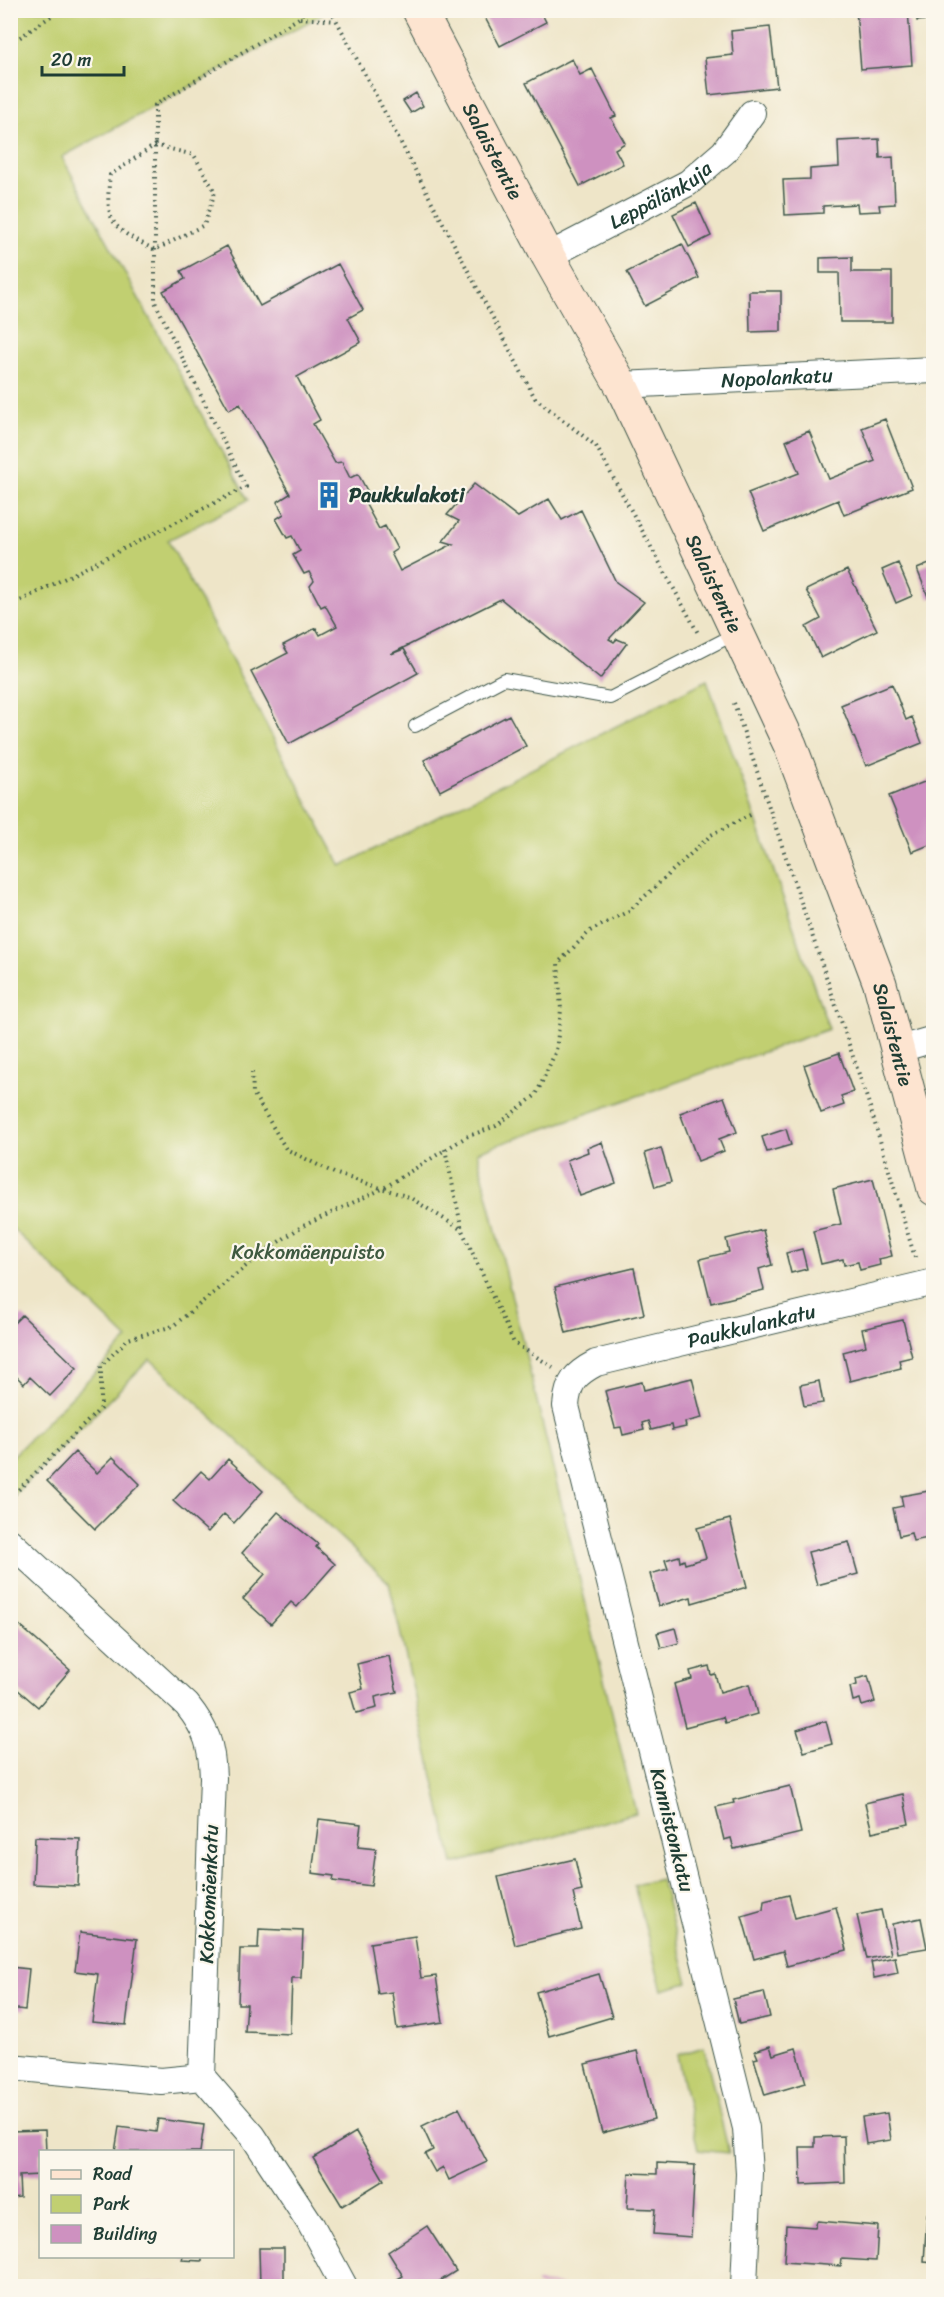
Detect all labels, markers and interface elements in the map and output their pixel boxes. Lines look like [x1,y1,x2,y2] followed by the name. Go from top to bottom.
[42,39,124,77] scale bar
[51,44,91,76] text: 20 m
[453,96,533,206] street label: Salaistentie
[603,151,721,239] street label: Leppälänkuja
[720,357,834,398] street label: Nopolankatu
[349,478,466,513] place label: Paukkulakoti
[314,480,344,510] building icon: Paukkulakoti
[676,528,753,639] street label: Salaistentie
[863,978,924,1090] street label: Salaistentie
[231,1235,385,1270] park label: Kokkomäenpuisto
[684,1293,820,1358] street label: Paukkulankatu
[640,1764,704,1896] street label: Kannistonkatu
[189,1824,229,1964] street label: Kokkomäenkatu
[39,2150,234,2258] legend
[93,2158,133,2190] text: Road
[93,2188,130,2220] text: Park
[93,2218,157,2250] text: Building

